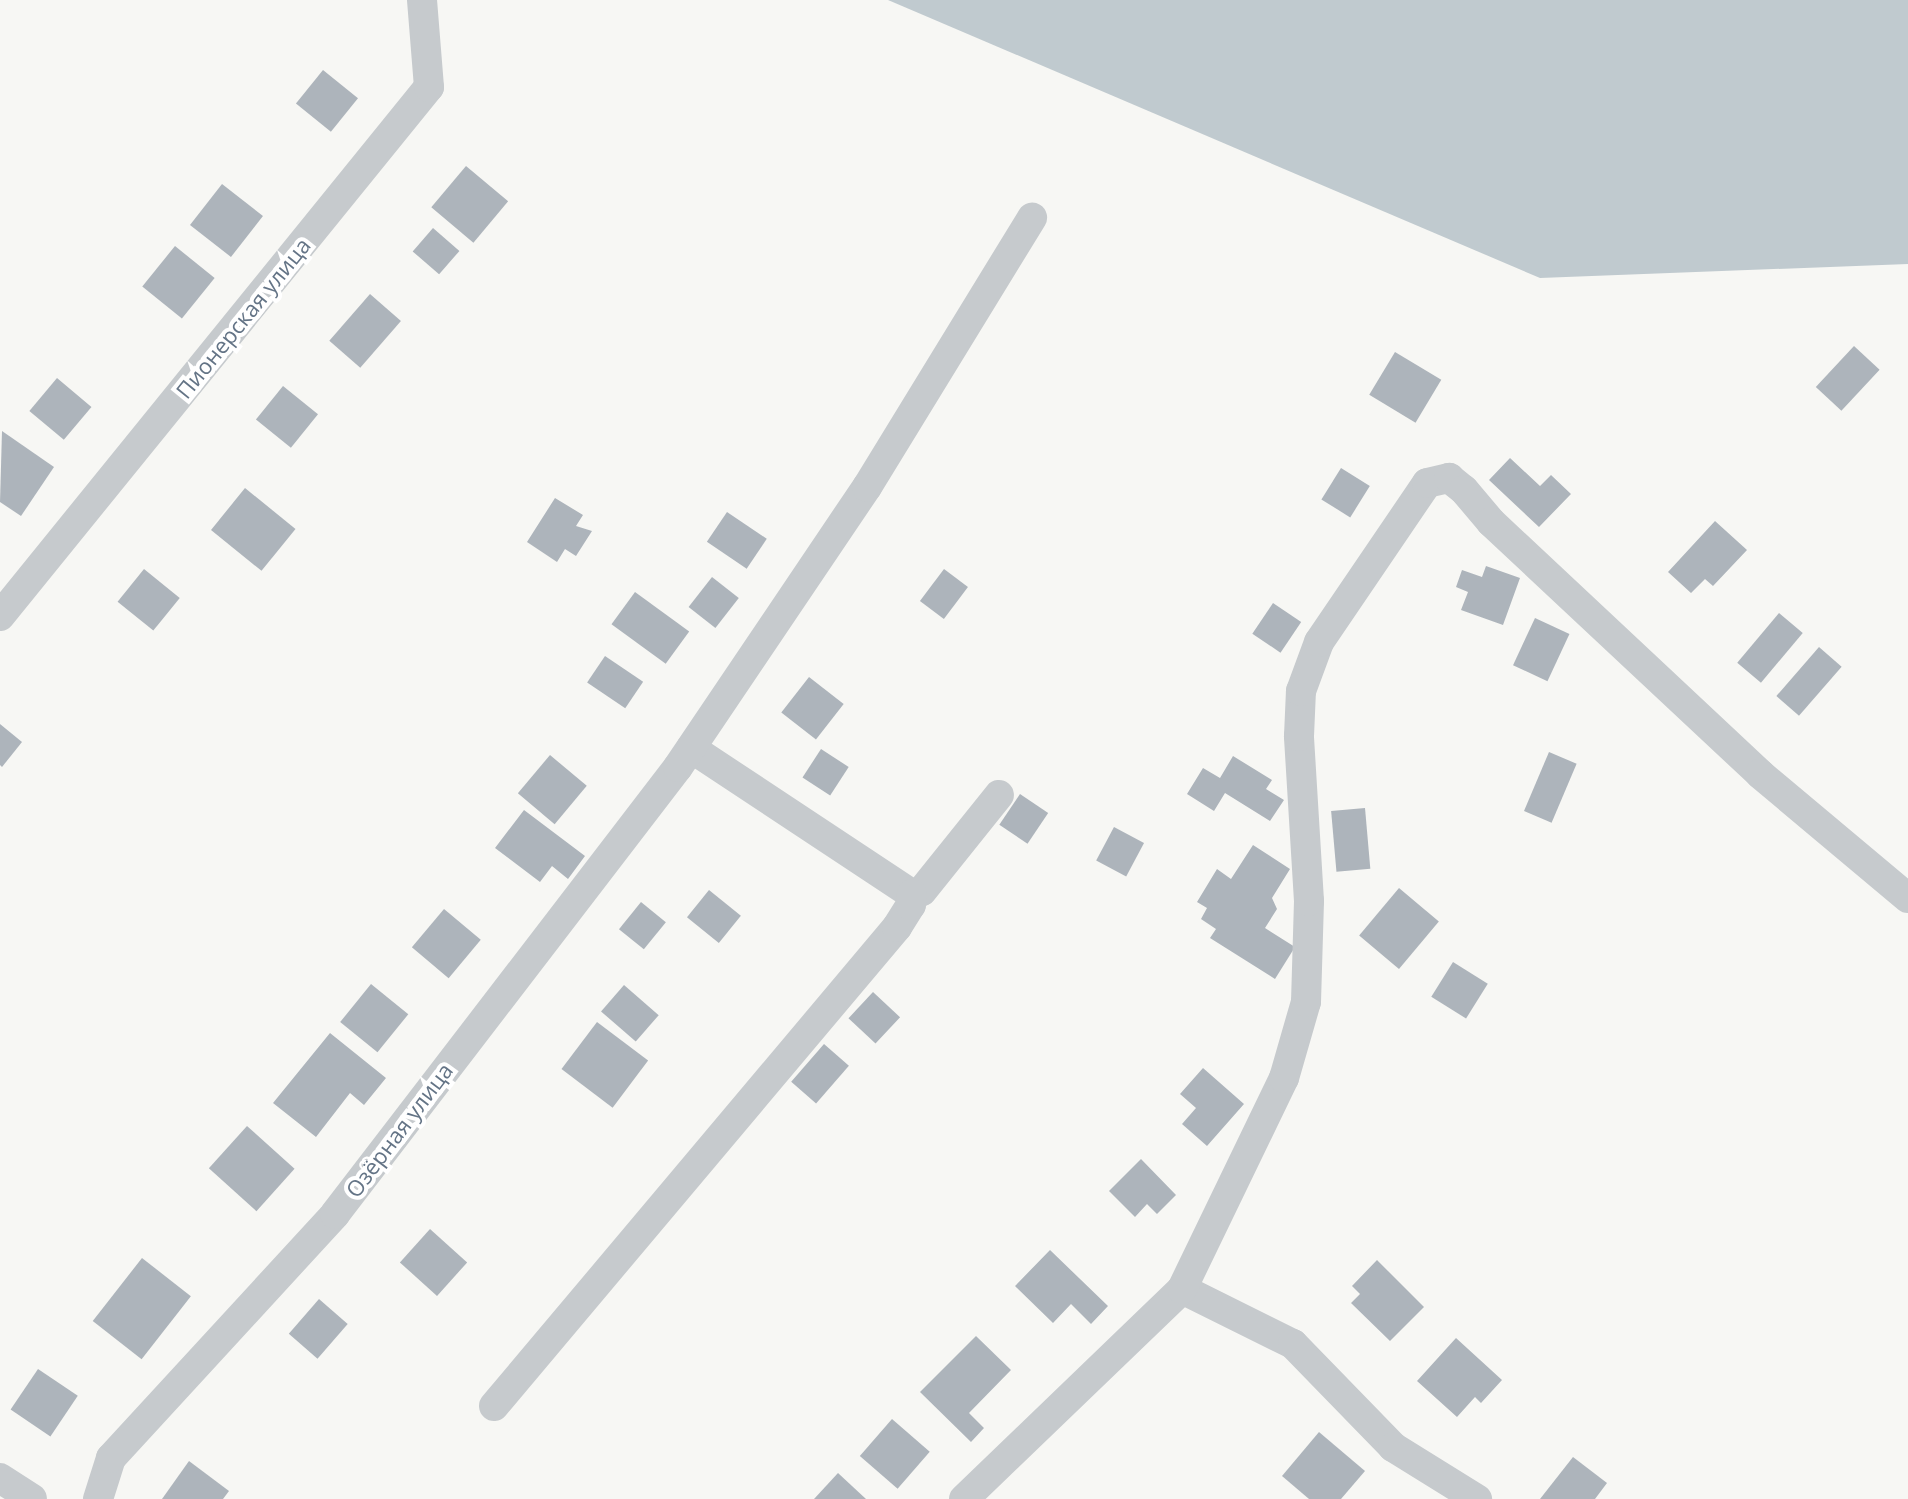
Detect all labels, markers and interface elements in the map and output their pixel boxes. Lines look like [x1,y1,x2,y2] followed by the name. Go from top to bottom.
[170,233,316,403] street label: Пионерская улица
[340,1058,458,1202] street label: Озёрная улица

